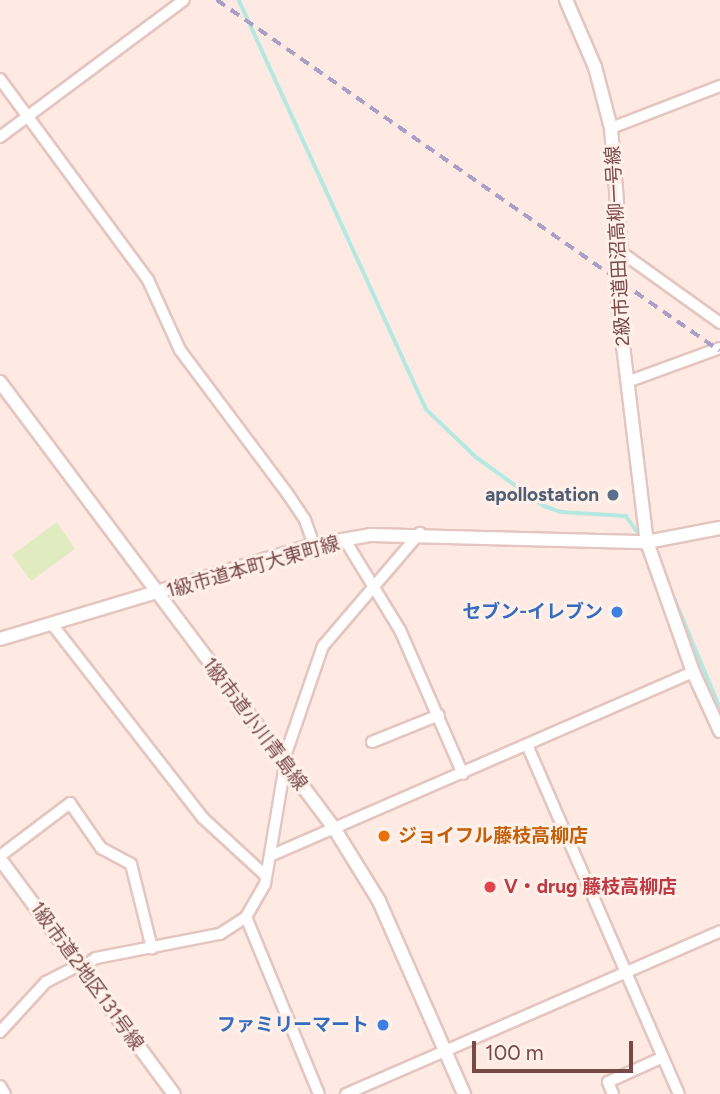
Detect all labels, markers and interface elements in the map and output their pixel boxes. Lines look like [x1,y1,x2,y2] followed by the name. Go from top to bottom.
[601,145,635,347] street label: 2級市道田沼高柳一号線
[485,484,599,506] place label: apollostation
[605,487,621,503] marker: apollostation
[164,531,342,603] street label: 1級市道本町大東町線
[462,601,603,623] place label: セブン-イレブン
[609,604,625,620] marker: セブン-イレブン
[198,653,312,795] street label: 1級市道小川青島線
[398,825,588,847] place label: ジョイフル藤枝高柳店
[376,828,392,844] marker: ジョイフル藤枝高柳店
[504,876,677,898] place label: V・drug 藤枝高柳店
[482,879,498,895] marker: V・drug 藤枝高柳店
[26,897,148,1055] street label: 1級市道2地区131号線
[217,1014,369,1036] place label: ファミリーマート
[375,1017,391,1033] marker: ファミリーマート
[475,1028,636,1072] scale bar
[485,1040,544,1065] text: 100 m

